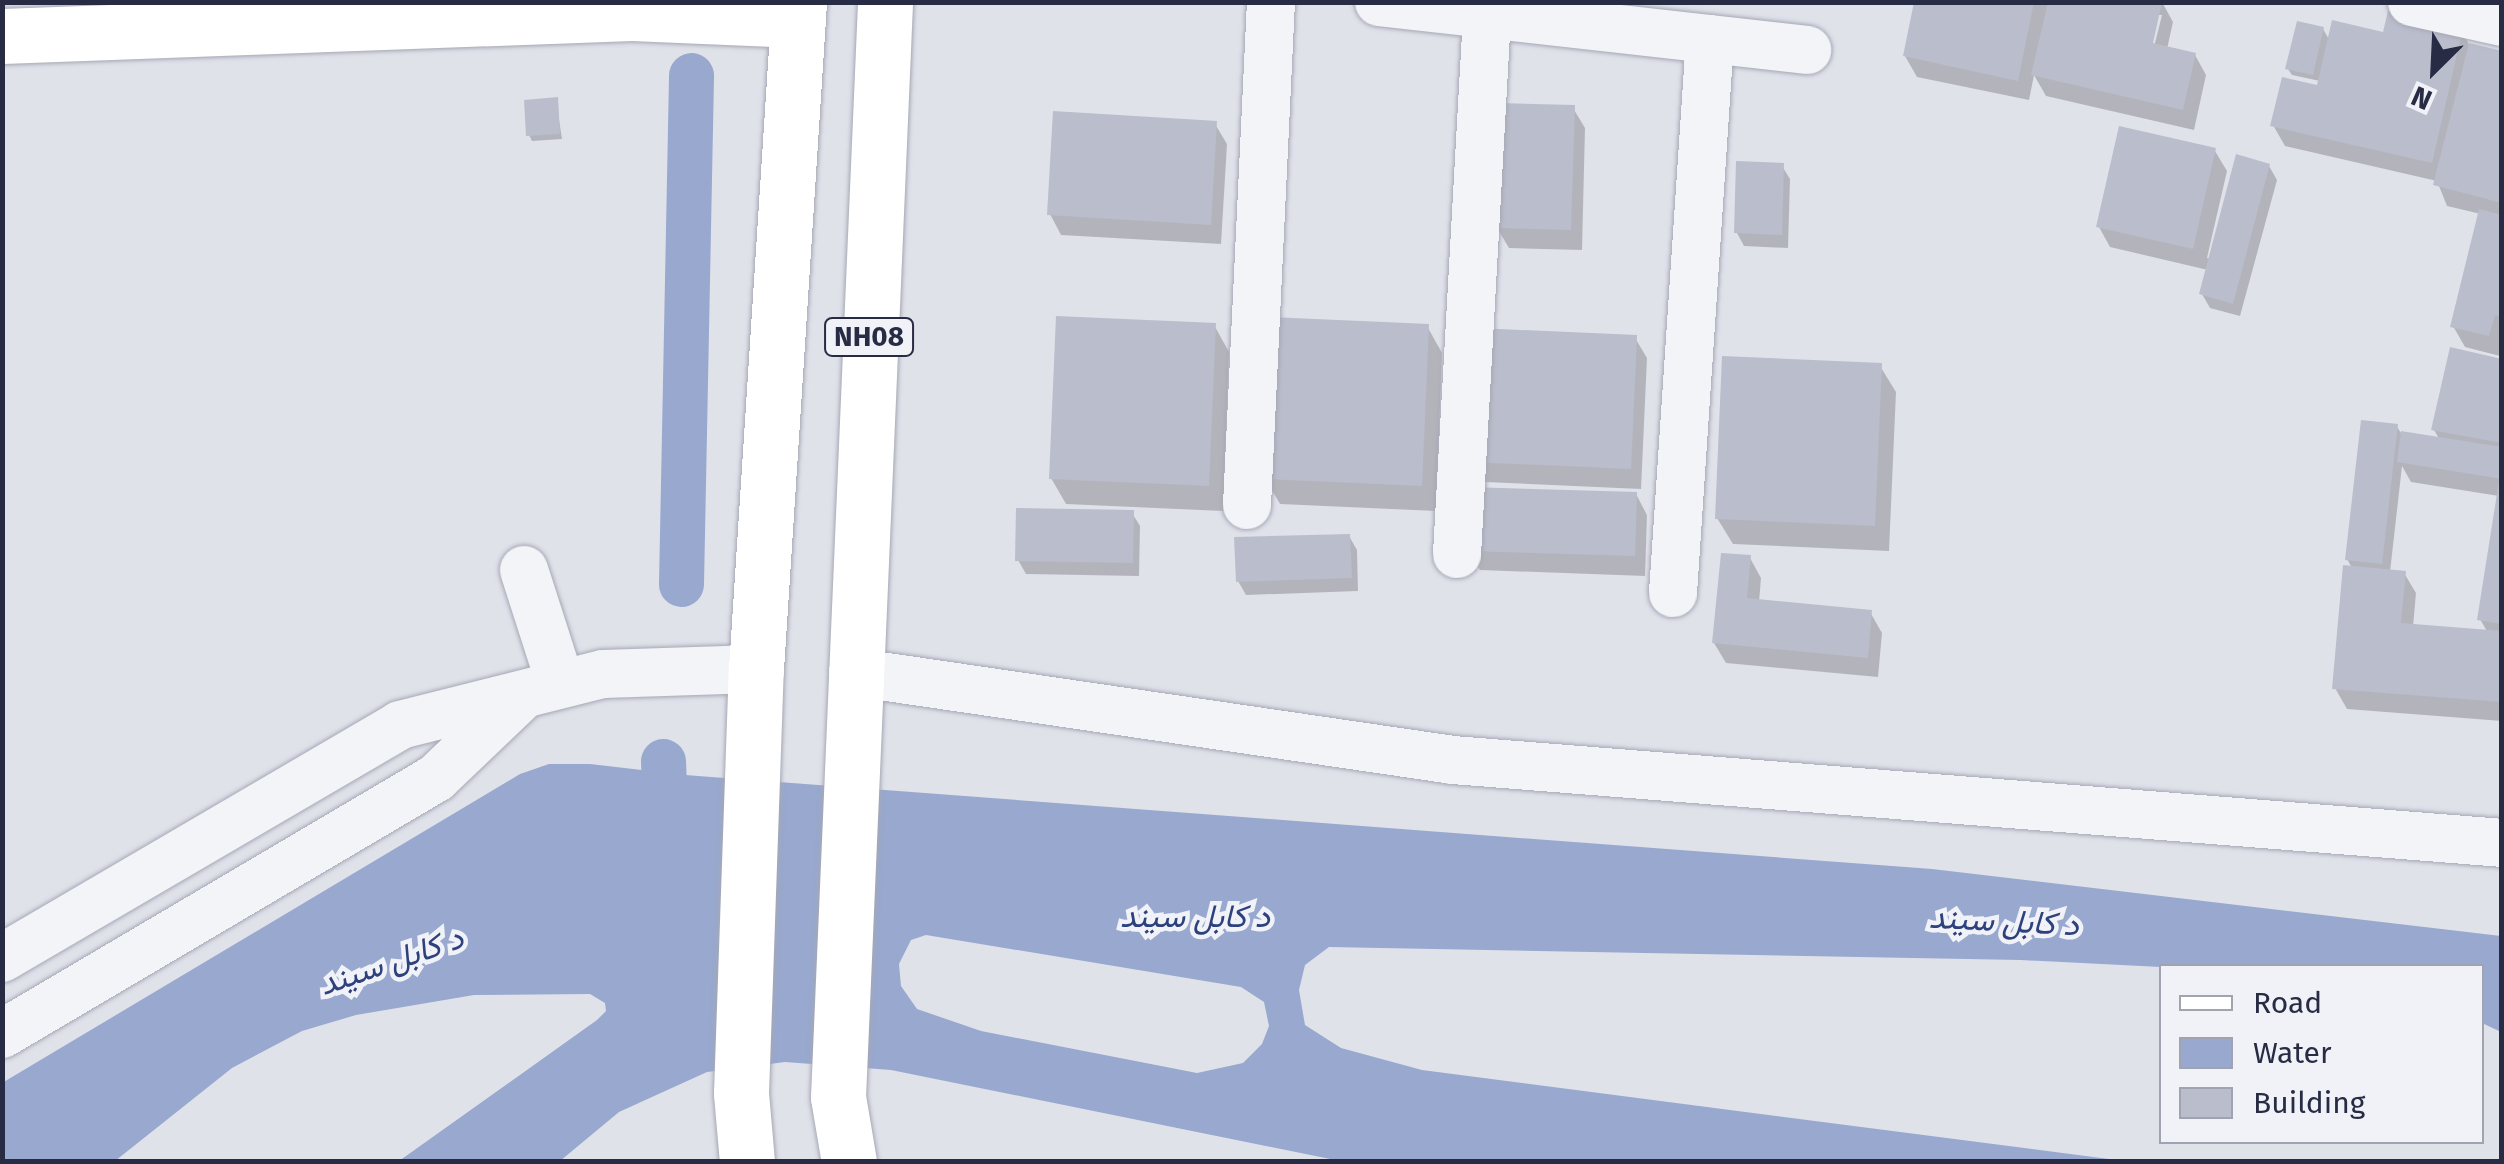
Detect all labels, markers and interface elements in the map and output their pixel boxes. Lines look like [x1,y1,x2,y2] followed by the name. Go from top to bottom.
[2384,20,2484,120] north arrow
[2406,79,2437,117] text: N
[824,314,914,360] road number: NH08
[1120,897,1270,935] water label: د کابل سيند
[1928,898,2080,944] water label: د کابل سيند
[314,918,468,1004] water label: د کابل سيند
[2159,964,2484,1144] legend
[2253,985,2322,1021] text: Road
[2253,1035,2332,1071] text: Water
[2253,1085,2365,1121] text: Building

